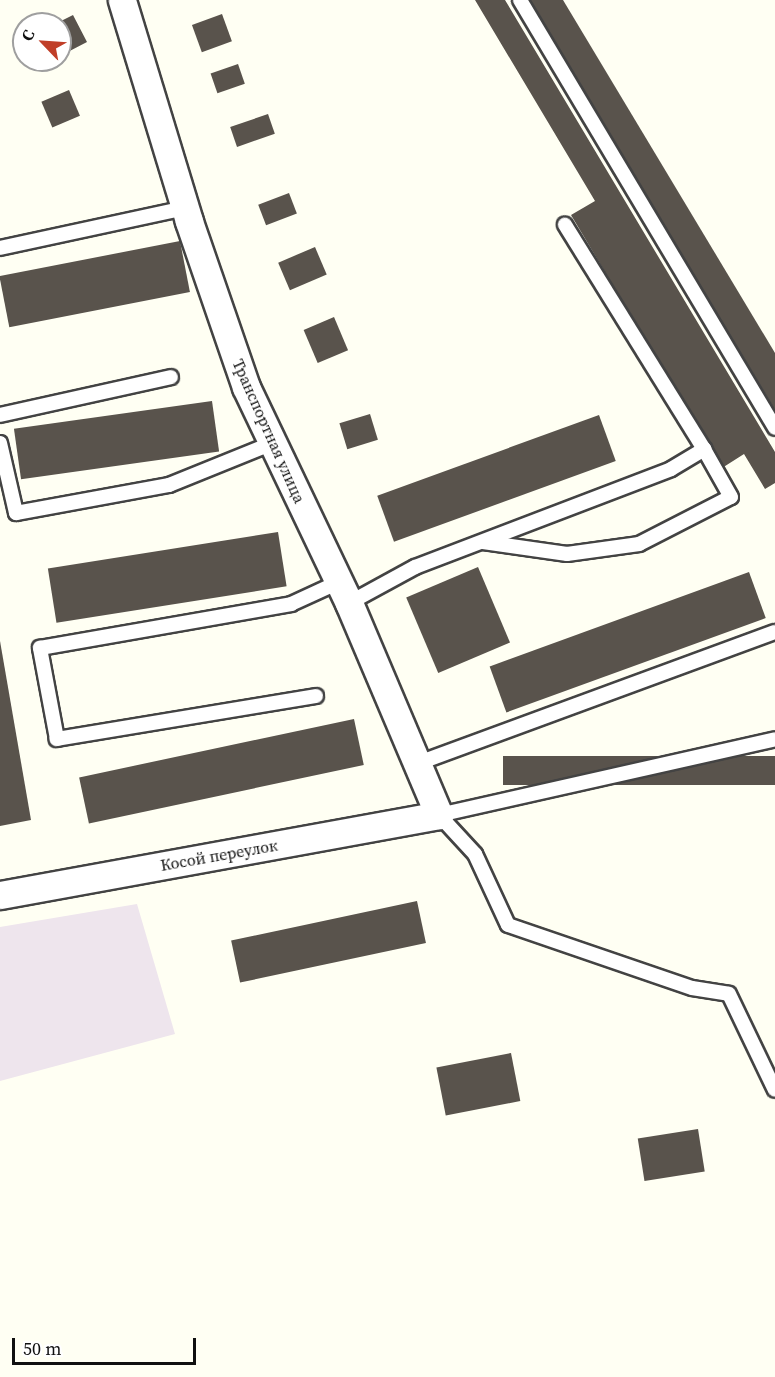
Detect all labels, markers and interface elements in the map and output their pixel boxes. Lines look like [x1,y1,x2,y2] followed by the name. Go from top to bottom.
[12,12,72,72] north arrow
[15,26,40,44] text: С
[229,356,309,506] street label: Транспортная улица
[159,835,279,875] street label: Косой переулок
[15,1326,200,1364] scale bar
[23,1336,61,1361] text: 50 m

